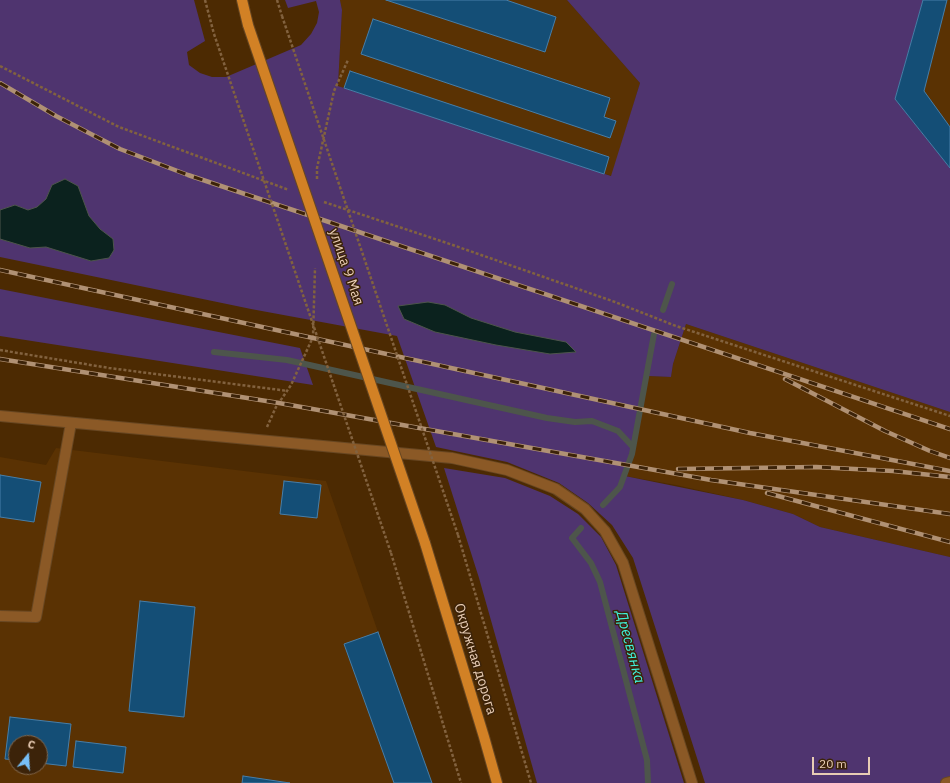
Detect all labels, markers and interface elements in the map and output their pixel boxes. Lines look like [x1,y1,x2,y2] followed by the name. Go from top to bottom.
[325,226,367,308] street label: улица 9 Мая
[450,601,500,717] street label: Окружная дорога
[612,609,648,685] water label: Дресвянка
[8,735,48,775] north arrow
[26,737,37,752] text: С
[814,749,872,775] scale bar
[819,756,847,771] text: 20 m

